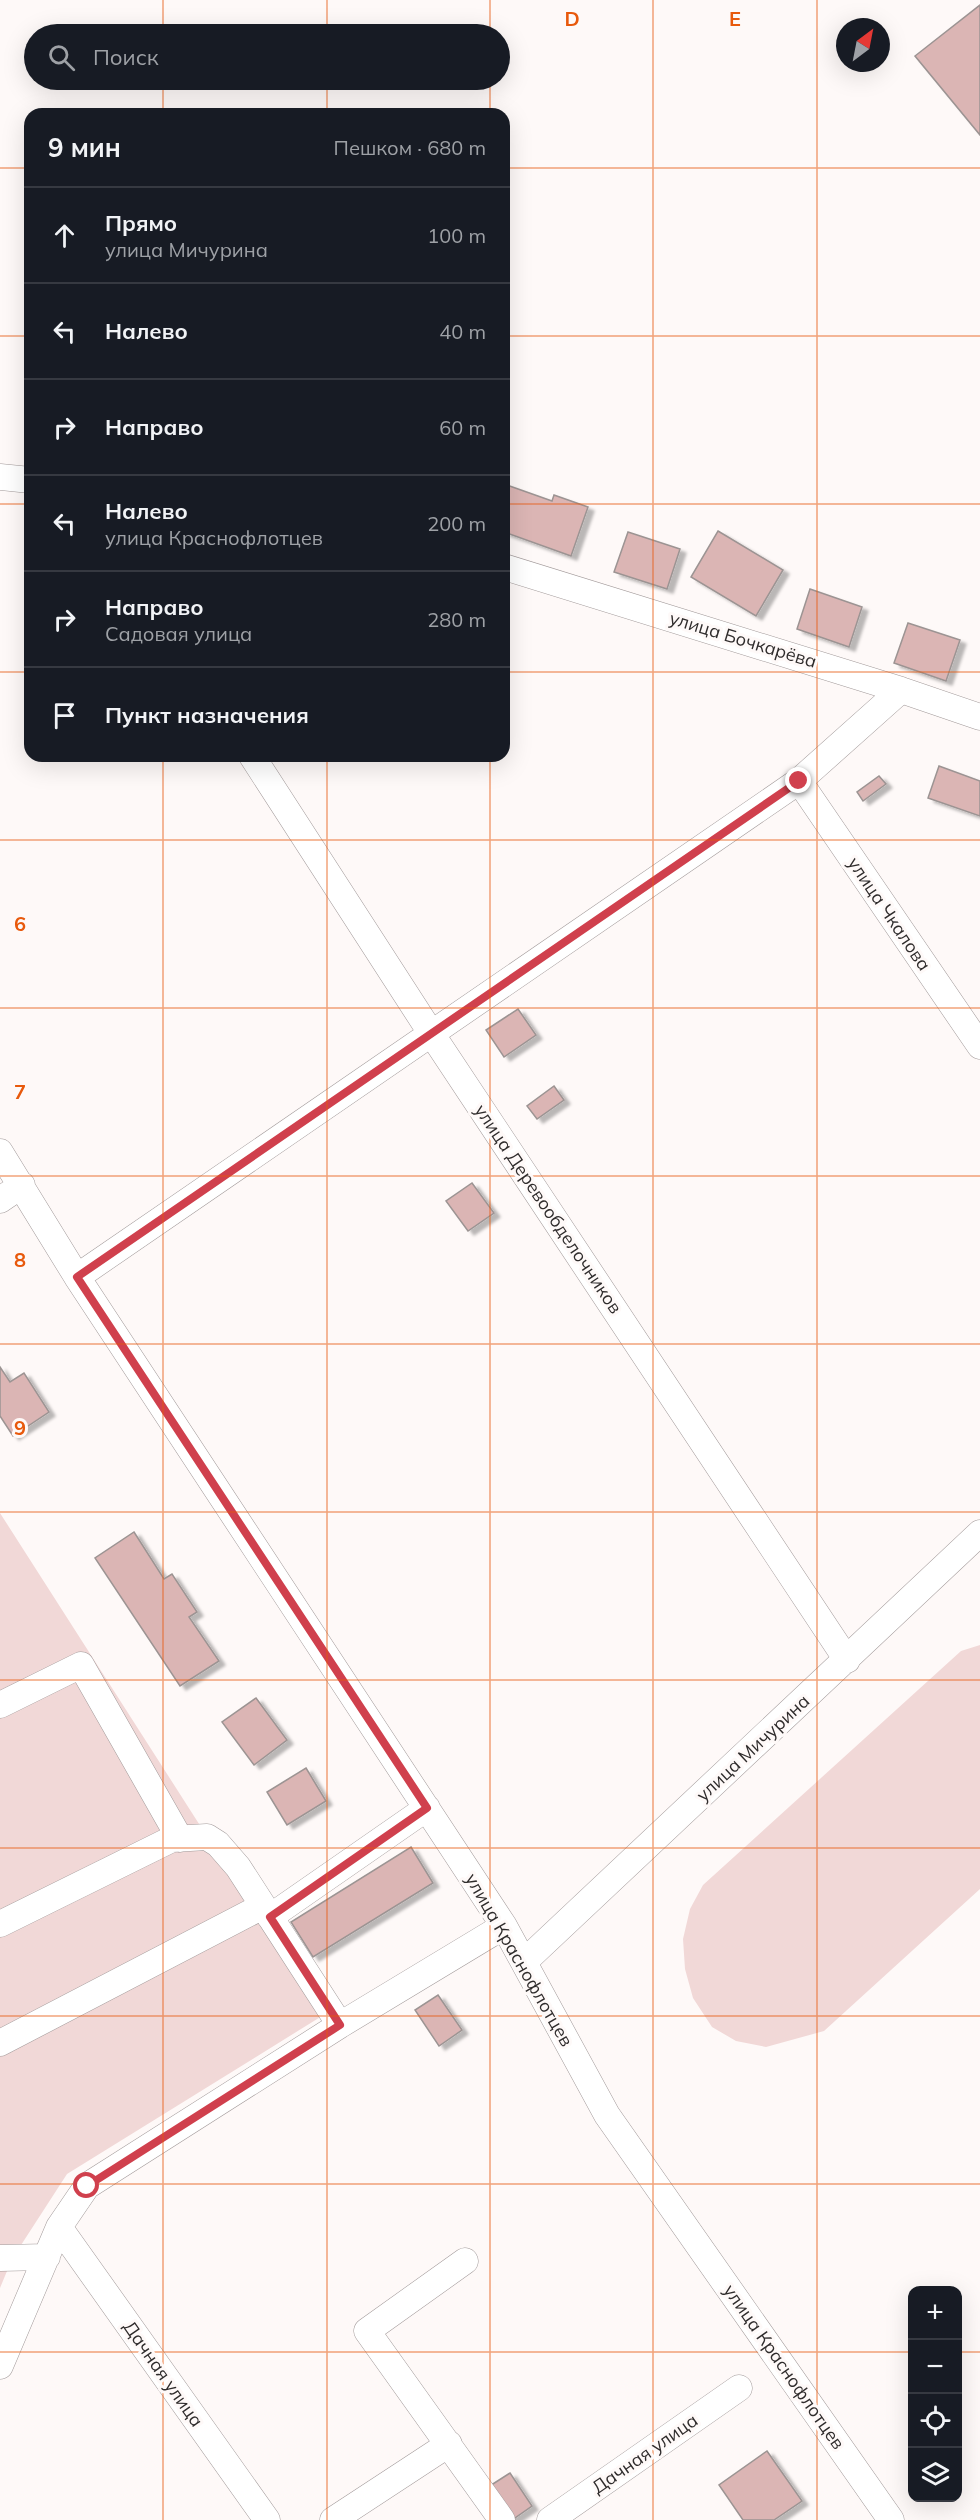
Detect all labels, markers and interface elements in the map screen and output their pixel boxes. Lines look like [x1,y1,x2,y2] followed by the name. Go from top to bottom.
[564,6,580,31] text: D
[729,6,741,31] text: E
[836,18,890,72] north arrow
[24,24,510,90] search box
[45,41,78,74] icon: search
[93,43,159,71] text: Поиск
[48,131,121,164] text: 9 мин
[334,135,486,160] text: Пешком · 680 m
[105,209,177,237] text: Прямо
[48,219,81,252] icon: ahead
[427,223,486,248] text: 100 m
[105,237,268,262] text: улица Мичурина
[48,315,81,348] icon: left
[105,317,188,345] text: Налево
[439,319,486,344] text: 40 m
[48,411,81,444] icon: right
[105,413,203,441] text: Направо
[439,415,486,440] text: 60 m
[105,497,188,525] text: Налево
[48,507,81,540] icon: left
[427,511,486,536] text: 200 m
[105,525,323,550] text: улица Краснофлотцев
[105,593,203,621] text: Направо
[48,603,81,636] icon: right
[667,606,819,673] street label: улица Бочкарёва
[427,607,486,632] text: 280 m
[105,621,252,646] text: Садовая улица
[48,699,81,732] icon: arrive
[105,701,309,729] text: Пункт назначения
[785,767,811,793] route end
[843,852,936,975] street label: улица Чкалова
[14,911,26,936] text: 6
[14,1079,26,1104] text: 7
[470,1100,627,1318] street label: улица Деревообделочников
[14,1247,26,1272] text: 8
[14,1415,26,1440] text: 9
[691,1689,814,1806] street label: улица Мичурина
[460,1869,578,2050] street label: улица Краснофлотцев
[73,2172,99,2198] route start
[719,2280,850,2454] street label: улица Краснофлотцев
[908,2286,962,2502] map controls
[908,2286,962,2340] button: +
[118,2316,208,2431] street label: Дачная улица
[908,2340,962,2394] button: −
[908,2394,962,2448] button: locate
[587,2409,702,2499] street label: Дачная улица
[908,2448,962,2502] button: layers

